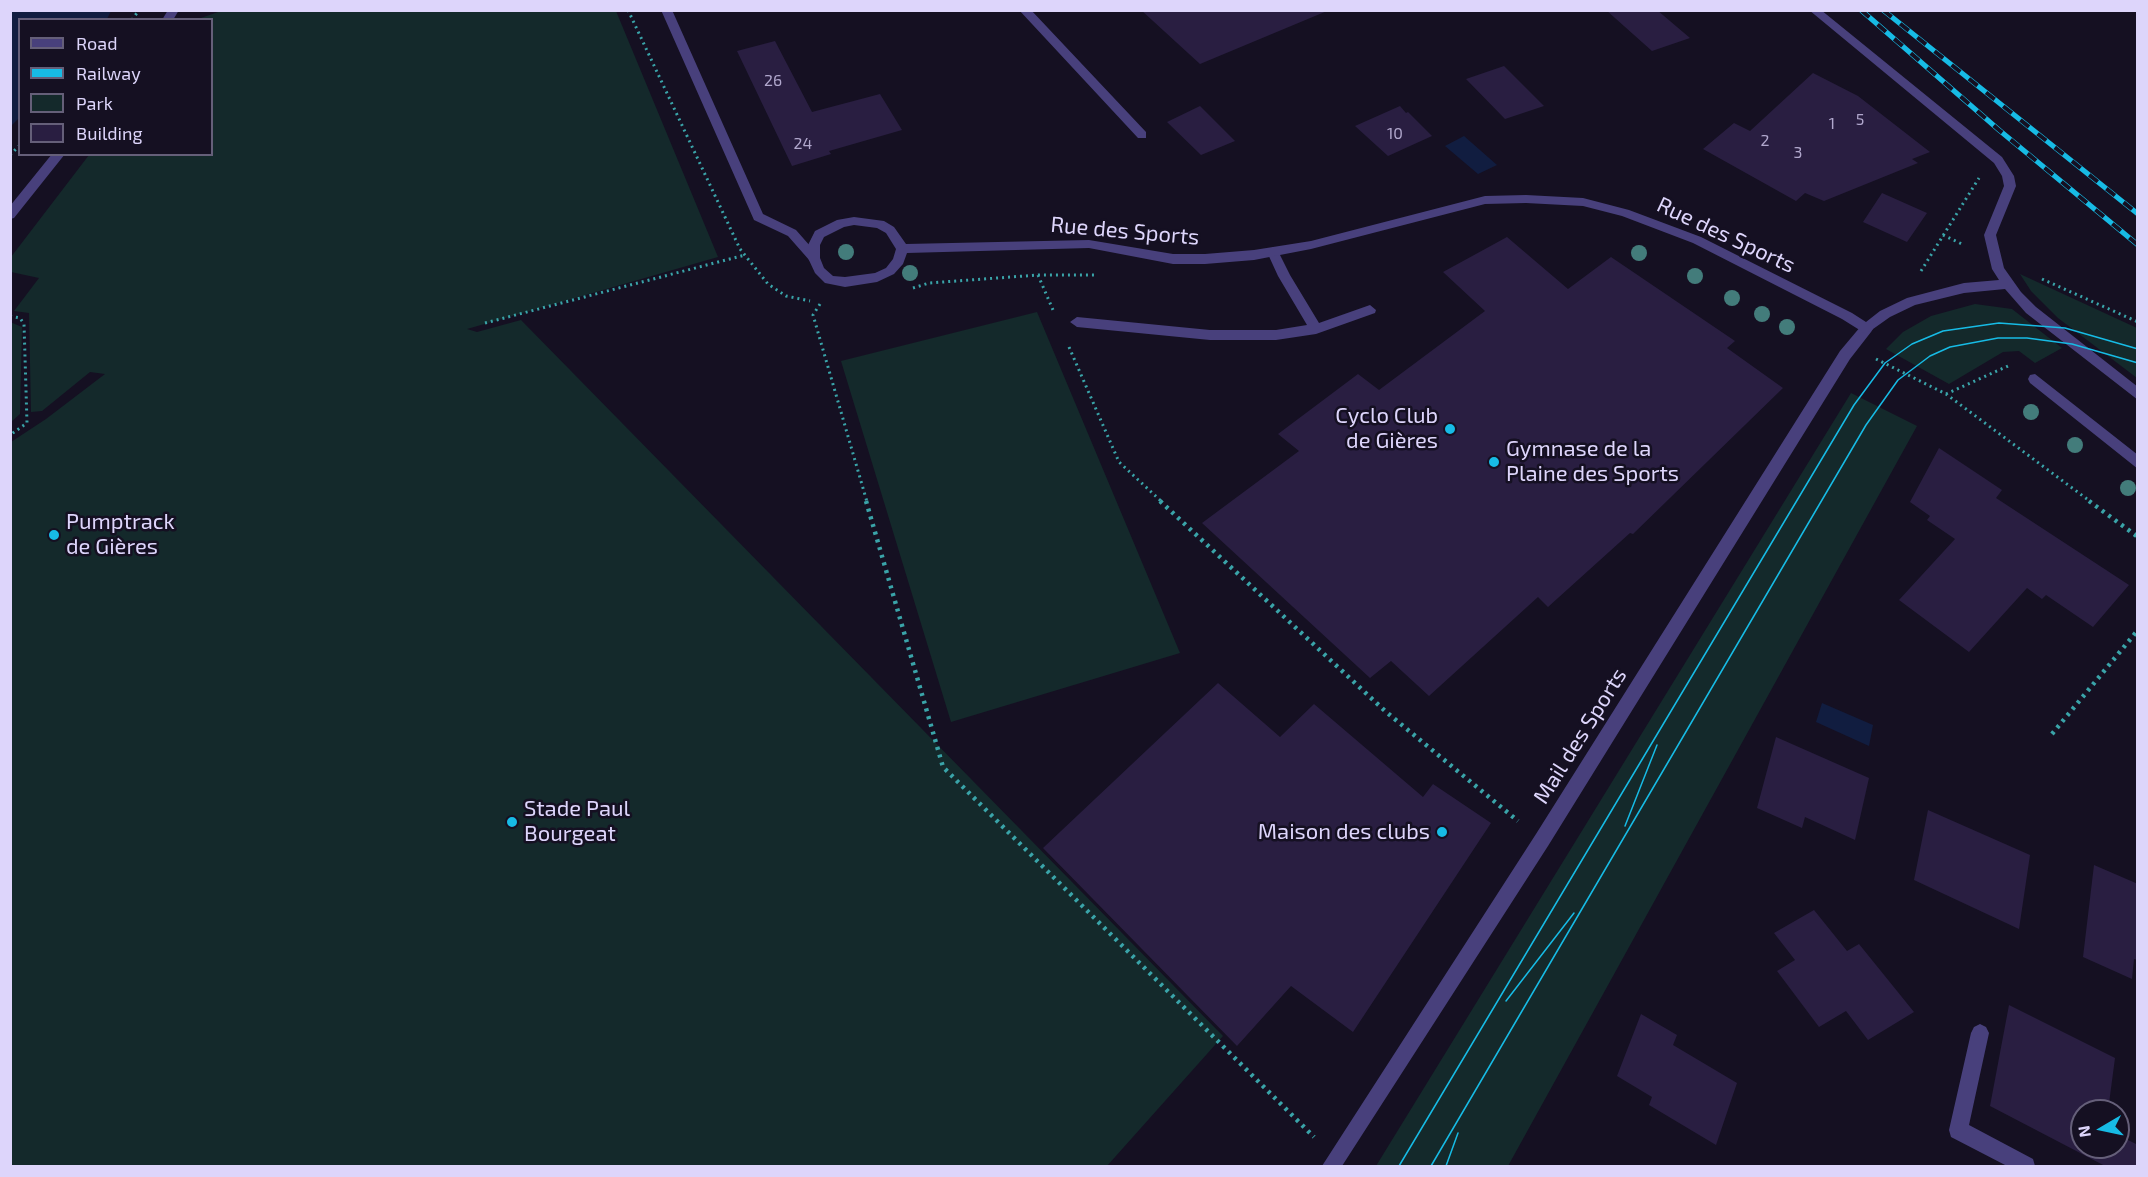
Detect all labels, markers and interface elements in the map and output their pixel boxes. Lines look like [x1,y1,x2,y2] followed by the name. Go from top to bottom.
[18,18,213,156] legend
[76,32,117,54] text: Road
[76,62,141,84] text: Railway
[764,71,782,91] house number: 26
[76,92,113,114] text: Park
[1856,110,1864,130] house number: 5
[1829,114,1835,134] house number: 1
[76,122,143,144] text: Building
[1387,124,1403,144] house number: 10
[1761,131,1769,151] house number: 2
[794,134,812,154] house number: 24
[1794,143,1802,163] house number: 3
[1653,191,1799,279] street label: Rue des Sports
[1049,211,1201,251] street label: Rue des Sports
[1335,403,1438,454] place label: Cyclo Club de Gières
[1443,422,1457,436] marker: Cyclo Club de Gières
[1506,436,1679,488] place label: Gymnase de la Plaine des Sports
[1487,455,1501,469] marker: Gymnase de la Plaine des Sports
[66,509,175,560] place label: Pumptrack de Gières
[47,528,61,542] marker: Pumptrack de Gières
[1528,663,1632,809] street label: Mail des Sports
[524,796,630,848] place label: Stade Paul Bourgeat
[505,815,519,829] marker: Stade Paul Bourgeat
[1258,819,1430,845] place label: Maison des clubs
[1435,825,1449,839] marker: Maison des clubs
[2070,1099,2130,1159] north arrow
[2073,1124,2094,1139] text: N

